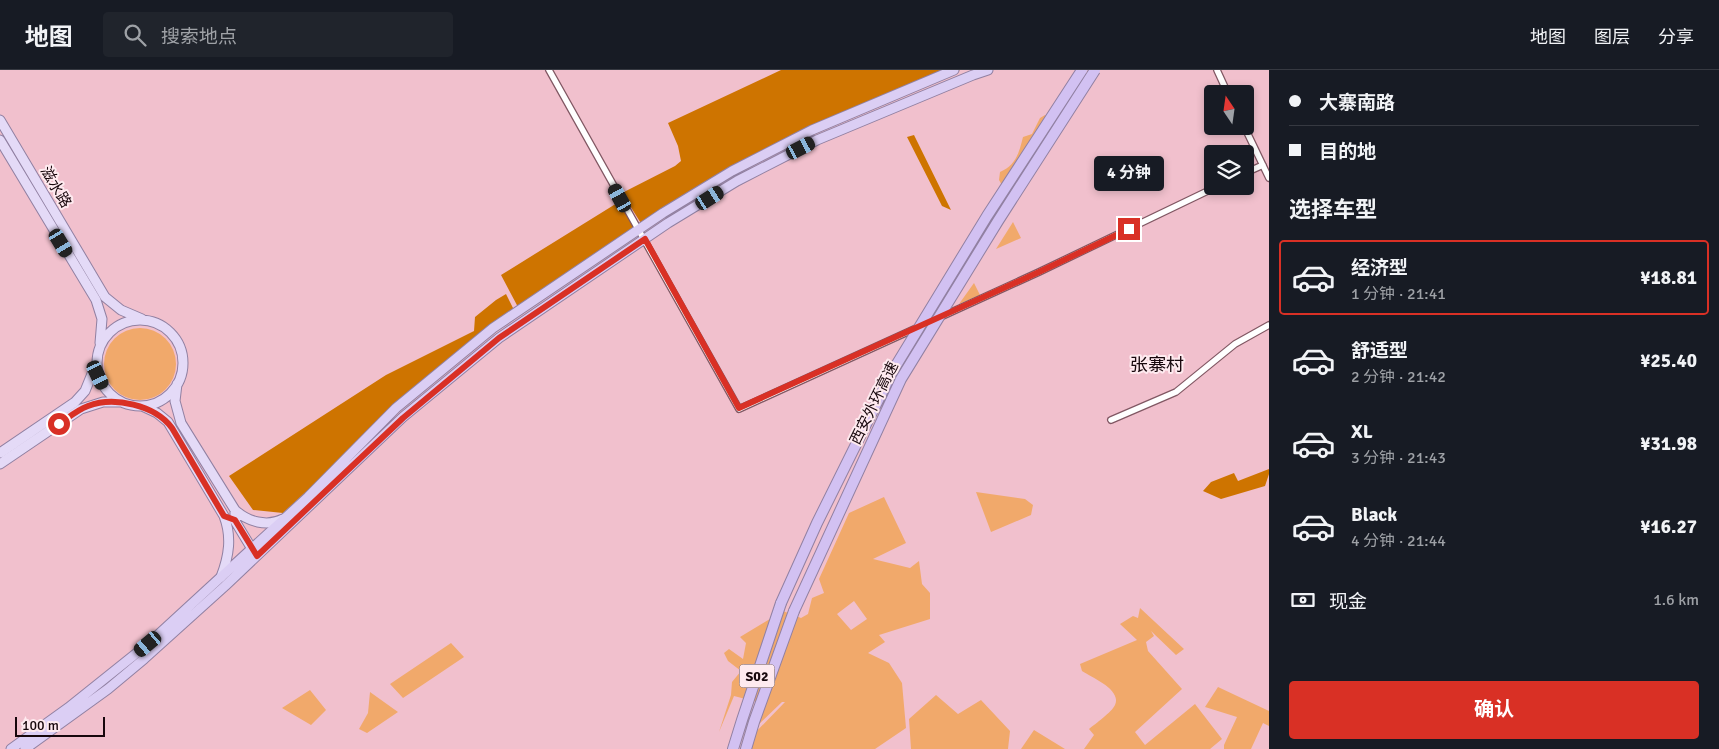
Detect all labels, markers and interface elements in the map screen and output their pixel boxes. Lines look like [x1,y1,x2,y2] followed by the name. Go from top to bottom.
[103,12,453,57] search box
[121,21,149,49] icon: search
[25,22,73,52] text: 地图
[161,25,237,49] text: 搜索地点
[1530,26,1566,48] text: 地图
[1594,26,1630,48] text: 图层
[1658,26,1694,48] text: 分享
[1204,85,1254,135] north arrow
[1204,85,1254,195] map controls
[1319,91,1395,115] text: 大寨南路
[784,135,817,161] car
[1319,140,1376,164] text: 目的地
[1204,145,1254,195] button: layers
[1094,156,1164,192] callout: 4 分钟
[37,163,75,211] street label: 滋水路
[1107,163,1151,183] text: 4 分钟
[606,181,633,215] car
[693,184,726,212] car
[1289,196,1377,223] text: 选择车型
[1118,218,1140,240] route end
[46,226,75,260] car
[1291,255,1336,300] icon: car
[1351,256,1408,280] text: 经济型
[1640,266,1697,290] text: ¥18.81
[1351,284,1446,304] text: 1 分钟 · 21:41
[1291,338,1336,383] icon: car
[1351,339,1408,363] text: 舒适型
[1640,349,1697,373] text: ¥25.40
[1130,354,1184,376] district label: 张寨村
[84,358,111,392] car
[846,359,902,447] street label: 西安外环高速
[1351,367,1446,387] text: 2 分钟 · 21:42
[48,413,70,435] route start
[1351,420,1373,444] text: XL
[1291,421,1336,466] icon: car
[1640,432,1697,456] text: ¥31.98
[1351,448,1446,468] text: 3 分钟 · 21:43
[1351,503,1397,527] text: Black
[1291,504,1336,549] icon: car
[1640,515,1697,539] text: ¥16.27
[1351,531,1446,551] text: 4 分钟 · 21:44
[1289,586,1317,614] icon: cash
[1329,590,1367,614] text: 现金
[1653,590,1699,610] text: 1.6 km
[131,629,164,659] car
[740,664,774,688] road number: S02
[1289,681,1699,739] button: 确认
[15,714,105,737] scale bar
[22,717,59,734] text: 100 m

